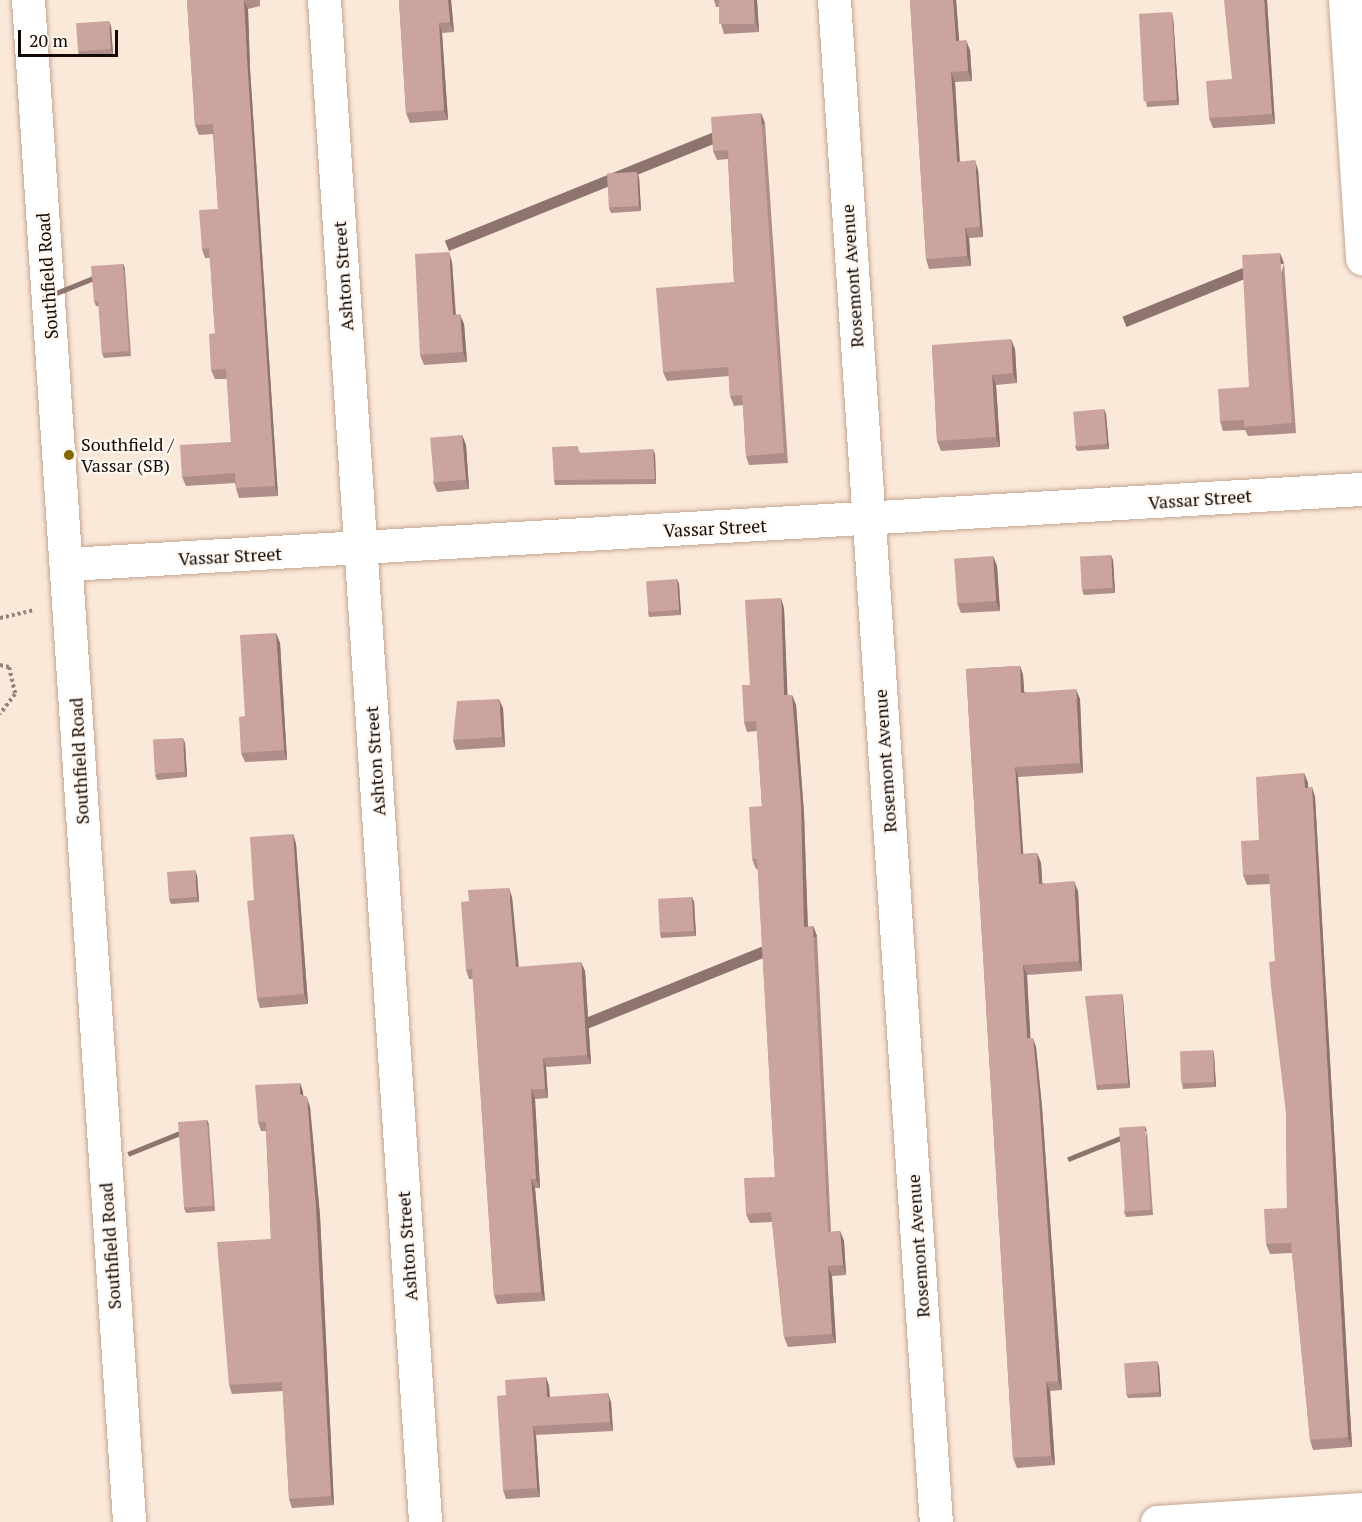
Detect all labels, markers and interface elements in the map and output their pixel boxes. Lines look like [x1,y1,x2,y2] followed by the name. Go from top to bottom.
[21,18,122,56] scale bar
[29,28,68,52] text: 20 m
[836,203,868,349] street label: Rosemont Avenue
[32,212,62,340] street label: Southfield Road
[328,220,358,332] street label: Ashton Street
[81,434,174,476] place label: Southfield / Vassar (SB)
[62,448,76,462] marker: Southfield / Vassar (SB)
[1147,485,1253,513] street label: Vassar Street
[663,514,767,542] street label: Vassar Street
[178,542,282,570] street label: Vassar Street
[869,688,901,834] street label: Rosemont Avenue
[65,697,93,825] street label: Southfield Road
[360,705,390,817] street label: Ashton Street
[902,1173,934,1319] street label: Rosemont Avenue
[95,1182,125,1310] street label: Southfield Road
[392,1190,422,1302] street label: Ashton Street

